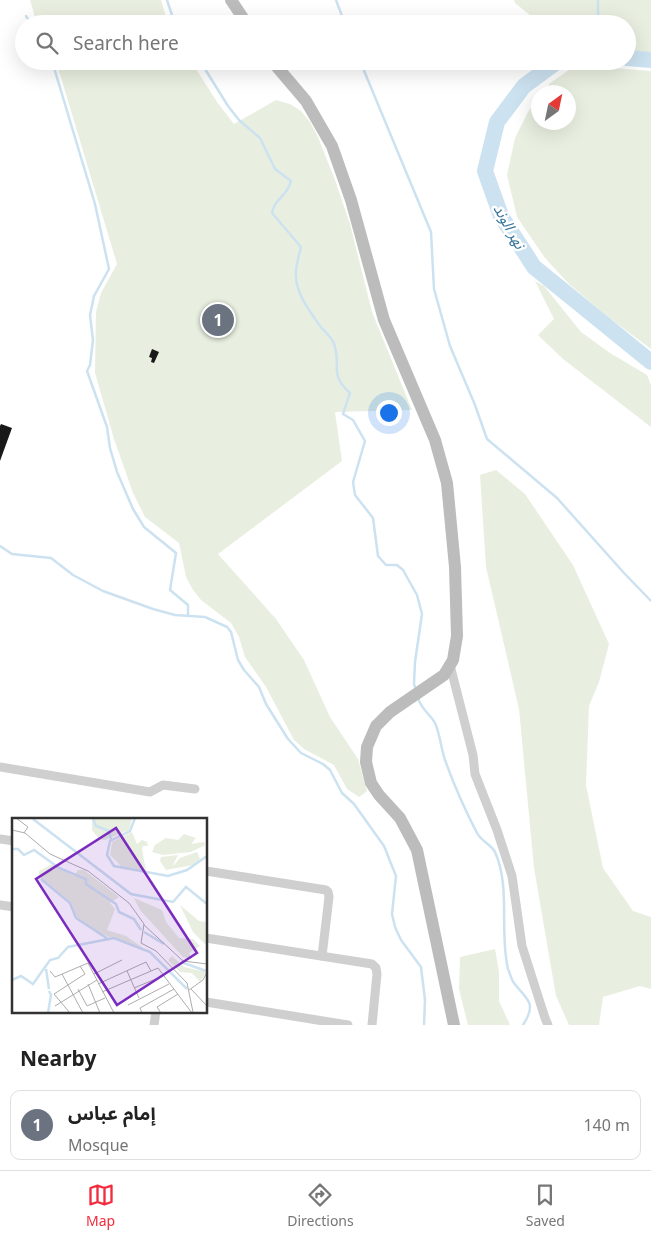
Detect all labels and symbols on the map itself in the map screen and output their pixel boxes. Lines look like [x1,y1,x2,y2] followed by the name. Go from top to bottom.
[531,85,576,130] north arrow
[490,200,531,253] water label: نهر الوند
[202,301,234,339] pin: 1
[376,400,402,426] your location
[12,818,208,1012] inset map

